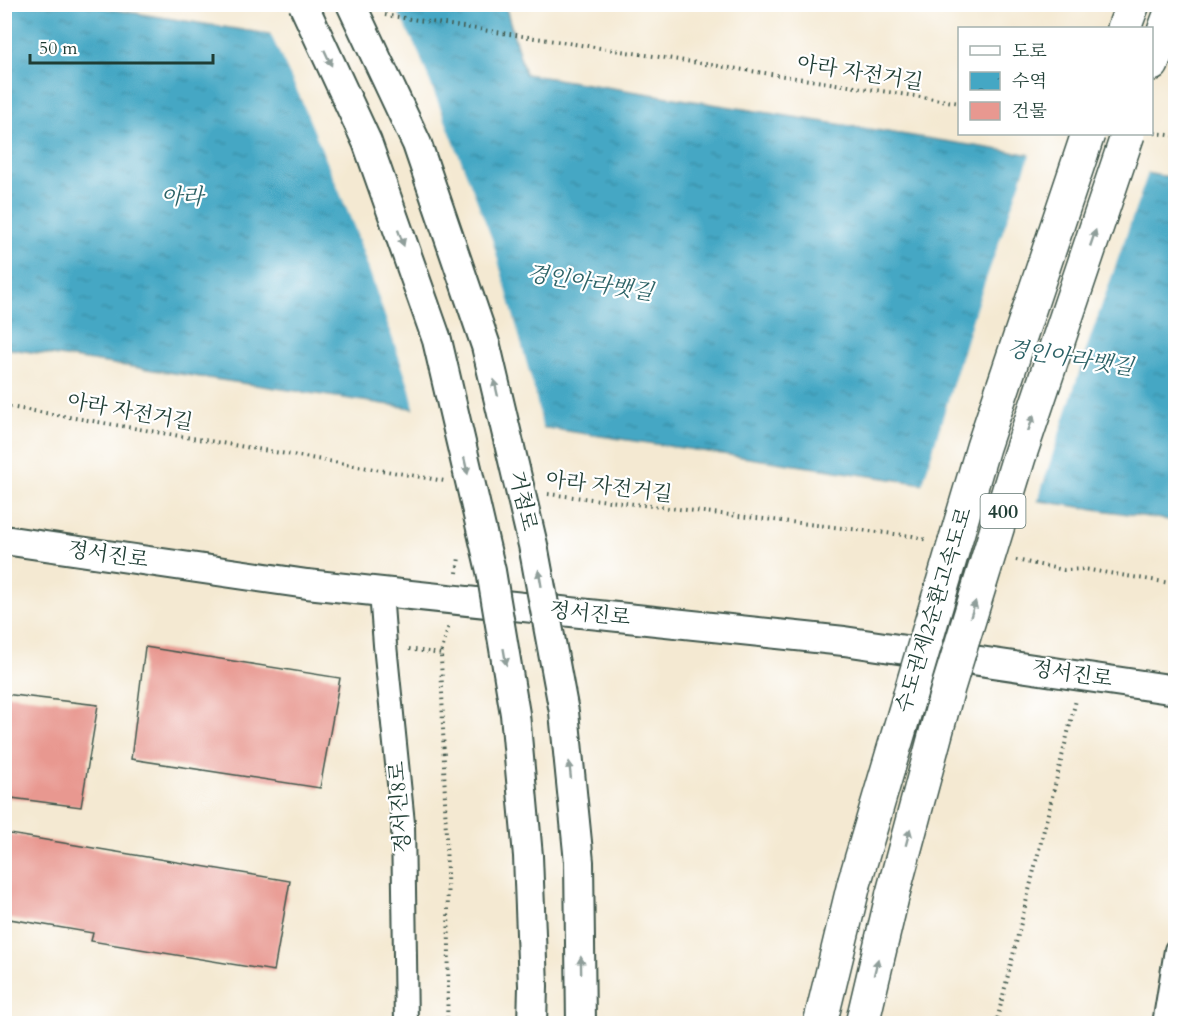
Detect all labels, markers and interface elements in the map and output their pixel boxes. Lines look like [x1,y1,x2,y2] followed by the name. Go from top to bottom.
[30,27,213,65] scale bar
[958,27,1153,135] legend
[39,36,78,61] text: 50 m
[1012,39,1047,64] text: 도로
[323,49,332,66] one-way arrow
[795,49,925,97] street label: 아라 자전거길
[1012,69,1047,94] text: 수역
[1012,99,1047,124] text: 건물
[161,182,206,212] water label: 아라
[396,229,406,247] one-way arrow
[1089,229,1098,247] one-way arrow
[525,258,657,308] water label: 경인아라뱃길
[1005,333,1137,383] water label: 경인아라뱃길
[491,378,500,397] one-way arrow
[65,387,195,437] street label: 아라 자전거길
[1026,414,1036,432] one-way arrow
[462,456,472,475] one-way arrow
[544,465,674,509] street label: 아라 자전거길
[502,468,544,534] street label: 거첨로
[980,494,1026,528] road number: 400
[889,504,979,716] street label: 수도권제2순환고속도로
[66,535,150,575] street label: 정서진로
[535,568,544,587] one-way arrow
[548,595,632,633] street label: 정서진로
[969,600,978,618] one-way arrow
[501,647,510,666] one-way arrow
[1030,654,1114,694] street label: 정서진로
[382,760,418,854] street label: 정서진8로
[565,761,575,780] one-way arrow
[904,828,914,846] one-way arrow
[576,956,586,975] one-way arrow
[871,957,881,976] one-way arrow

